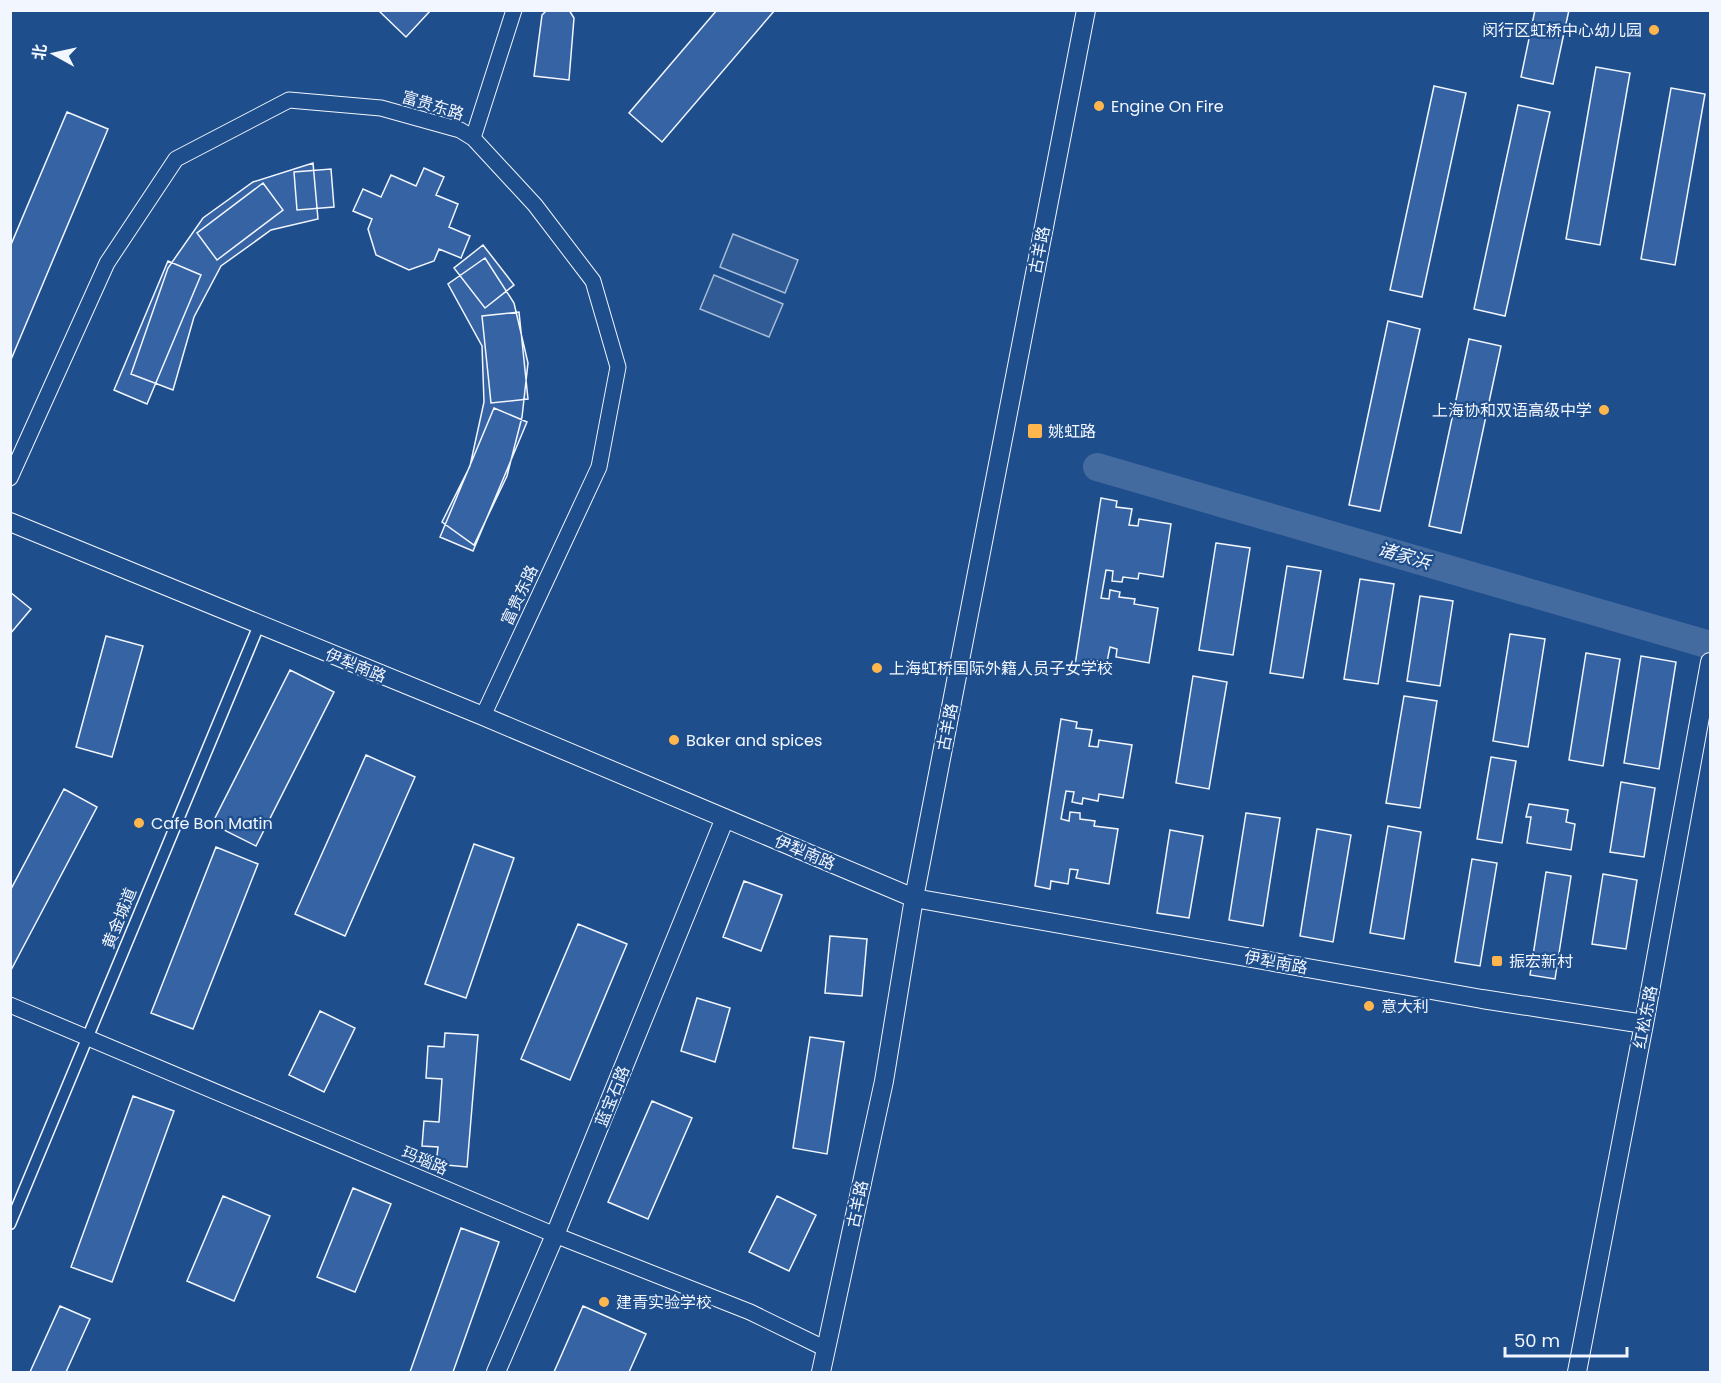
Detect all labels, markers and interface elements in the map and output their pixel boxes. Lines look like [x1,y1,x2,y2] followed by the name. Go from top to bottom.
[1482,19,1642,42] place label: 闵行区虹桥中心幼儿园
[1647,23,1661,37] marker: 闵行区虹桥中心幼儿园
[24,24,84,84] north arrow
[27,42,52,62] text: 北
[399,85,467,126] street label: 富贵东路
[1111,95,1224,118] place label: Engine On Fire
[1092,99,1106,113] marker: Engine On Fire
[1024,224,1055,276] street label: 古羊路
[1432,399,1592,422] place label: 上海协和双语高级中学
[1597,403,1611,417] marker: 上海协和双语高级中学
[1048,420,1096,443] place label: 姚虹路
[1026,422,1044,440] marker: 姚虹路
[1375,536,1435,576] water label: 诸家浜
[496,561,543,629] street label: 富贵东路
[322,643,390,688] street label: 伊犁南路
[889,657,1113,680] place label: 上海虹桥国际外籍人员子女学校
[870,661,884,675] marker: 上海虹桥国际外籍人员子女学校
[932,701,963,753] street label: 古羊路
[686,729,822,752] place label: Baker and spices
[667,733,681,747] marker: Baker and spices
[151,812,273,835] place label: Cafe Bon Matin
[132,816,146,830] marker: Cafe Bon Matin
[771,829,839,876] street label: 伊犁南路
[97,884,142,952] street label: 黄金城道
[1242,946,1309,979] street label: 伊犁南路
[1509,950,1573,973] place label: 振宏新村
[1490,954,1504,968] marker: 振宏新村
[1628,983,1663,1051] street label: 红松东路
[1381,995,1429,1018] place label: 意大利
[1362,999,1376,1013] marker: 意大利
[590,1062,635,1130] street label: 蓝宝石路
[398,1140,451,1180] street label: 玛瑙路
[841,1178,874,1230] street label: 古羊路
[616,1291,712,1314] place label: 建青实验学校
[597,1295,611,1309] marker: 建青实验学校
[1505,1320,1626,1358] scale bar
[1514,1328,1560,1353] text: 50 m

